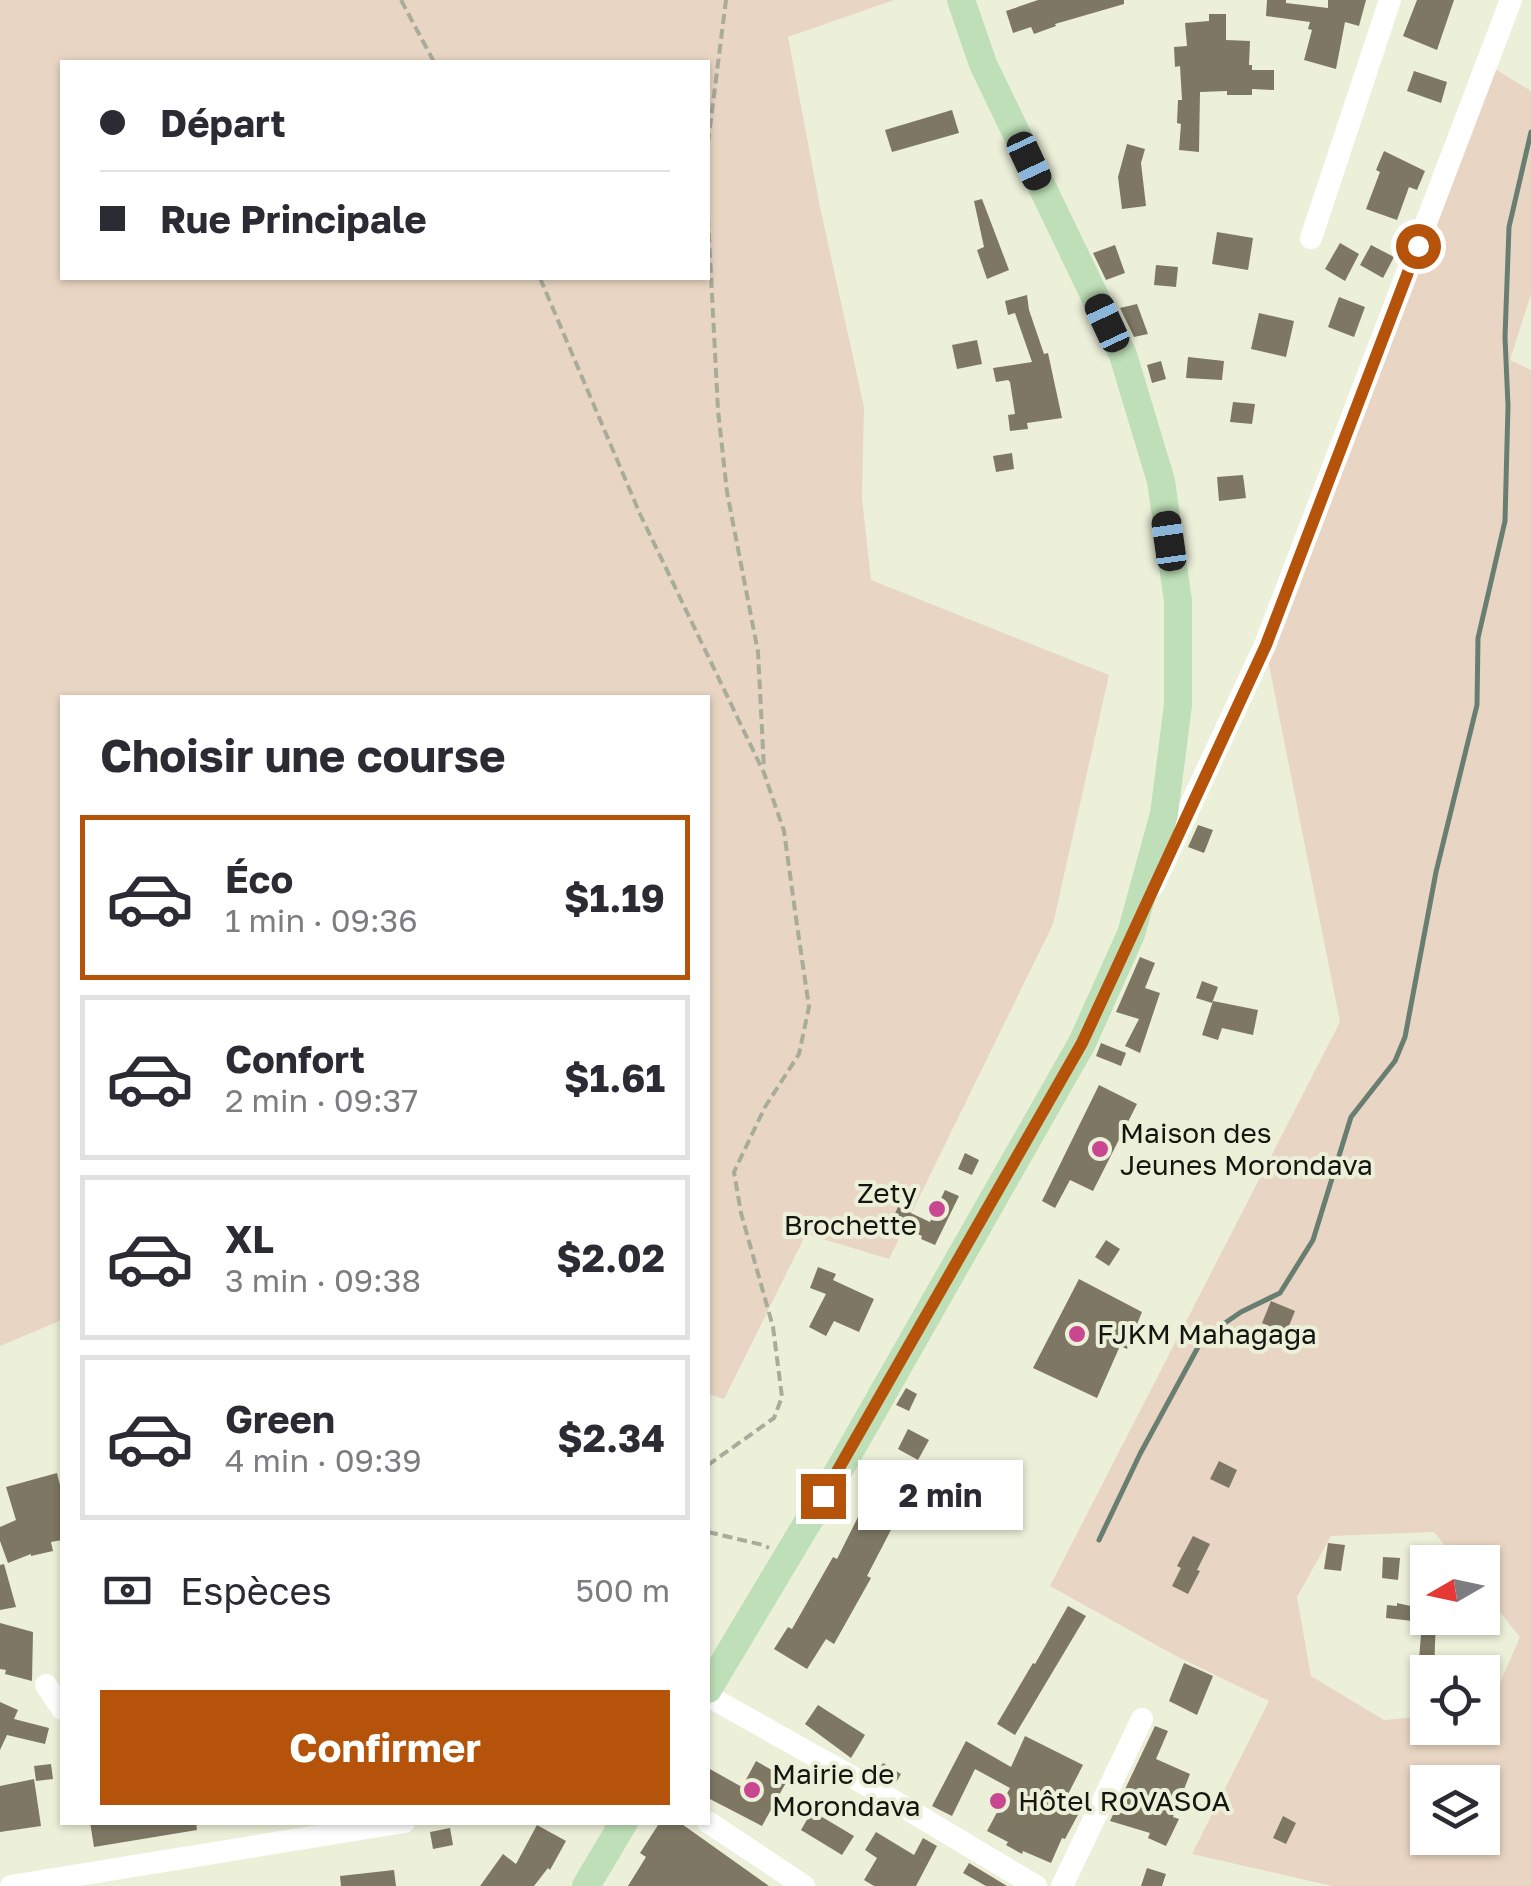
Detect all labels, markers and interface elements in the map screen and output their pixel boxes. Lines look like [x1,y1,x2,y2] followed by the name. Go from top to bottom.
[160,100,286,145] text: Départ
[1003,127,1055,195] car
[160,196,427,241] text: Rue Principale
[1396,224,1441,269] route start
[1081,289,1133,357] car
[1150,509,1188,573] car
[100,728,506,782] text: Choisir une course
[105,853,195,943] icon: car
[225,856,293,901] text: Éco
[564,875,665,920] text: $1.19
[225,901,418,939] text: 1 min · 09:36
[105,1033,195,1123] icon: car
[225,1036,365,1081] text: Confort
[564,1055,665,1100] text: $1.61
[225,1081,418,1119] text: 2 min · 09:37
[1120,1116,1373,1181] place label: Maison des Jeunes Morondava
[1089,1138,1111,1160] marker: Maison des Jeunes Morondava
[784,1176,917,1241] place label: Zety Brochette
[926,1198,948,1220] marker: Zety Brochette
[105,1213,195,1303] icon: car
[225,1216,274,1261] text: XL
[556,1235,665,1280] text: $2.02
[225,1261,421,1299] text: 3 min · 09:38
[1097,1317,1317,1350] place label: FJKM Mahagaga
[1066,1323,1088,1345] marker: FJKM Mahagaga
[105,1393,195,1483] icon: car
[225,1396,335,1441] text: Green
[557,1415,665,1460] text: $2.34
[225,1441,422,1479] text: 4 min · 09:39
[858,1461,1023,1531] callout: 2 min
[801,1474,846,1519] route end
[899,1476,982,1514] text: 2 min
[1410,1545,1500,1635] north arrow
[1410,1545,1500,1855] map controls
[100,1563,155,1618] icon: cash
[180,1568,332,1613] text: Espèces
[575,1571,670,1609] text: 500 m
[1410,1655,1500,1745] button: locate
[100,1690,670,1805] button: Confirmer
[772,1757,921,1822] place label: Mairie de Morondava
[1410,1765,1500,1855] button: layers
[741,1779,763,1801] marker: Mairie de Morondava
[1018,1784,1230,1817] place label: Hôtel ROVASOA
[987,1790,1009,1812] marker: Hôtel ROVASOA

